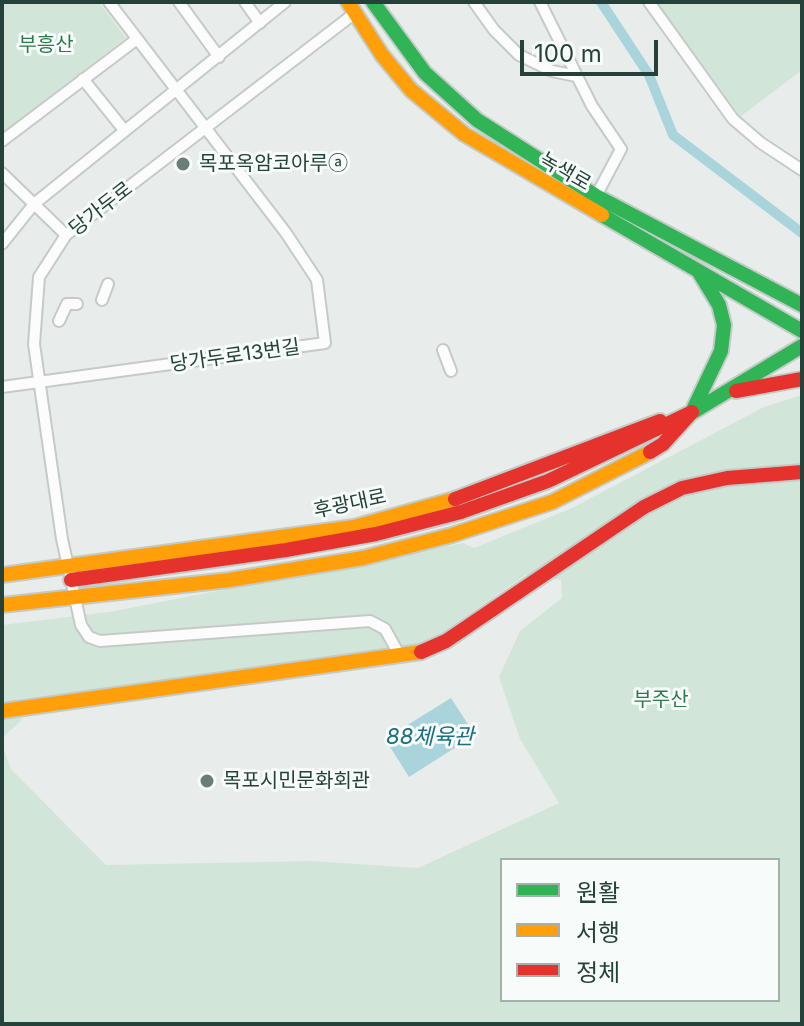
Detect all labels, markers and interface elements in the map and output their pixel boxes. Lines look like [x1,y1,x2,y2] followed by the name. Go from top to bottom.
[524,24,662,74] scale bar
[18,33,74,57] park label: 부흥산
[534,39,602,68] text: 100 m
[535,148,595,196] street label: 녹색로
[199,152,348,176] place label: 목포옥암코아루ⓐ
[174,155,192,173] marker: 목포옥암코아루ⓐ
[65,177,137,241] street label: 당가두로
[169,335,301,377] street label: 당가두로13번길
[312,485,388,523] street label: 후광대로
[633,688,689,712] park label: 부주산
[386,724,474,750] water label: 88체육관
[223,769,370,793] place label: 목포시민문화회관
[198,772,216,790] marker: 목포시민문화회관
[500,858,780,1002] legend
[576,878,620,907] text: 원활
[576,918,620,947] text: 서행
[576,958,620,987] text: 정체

